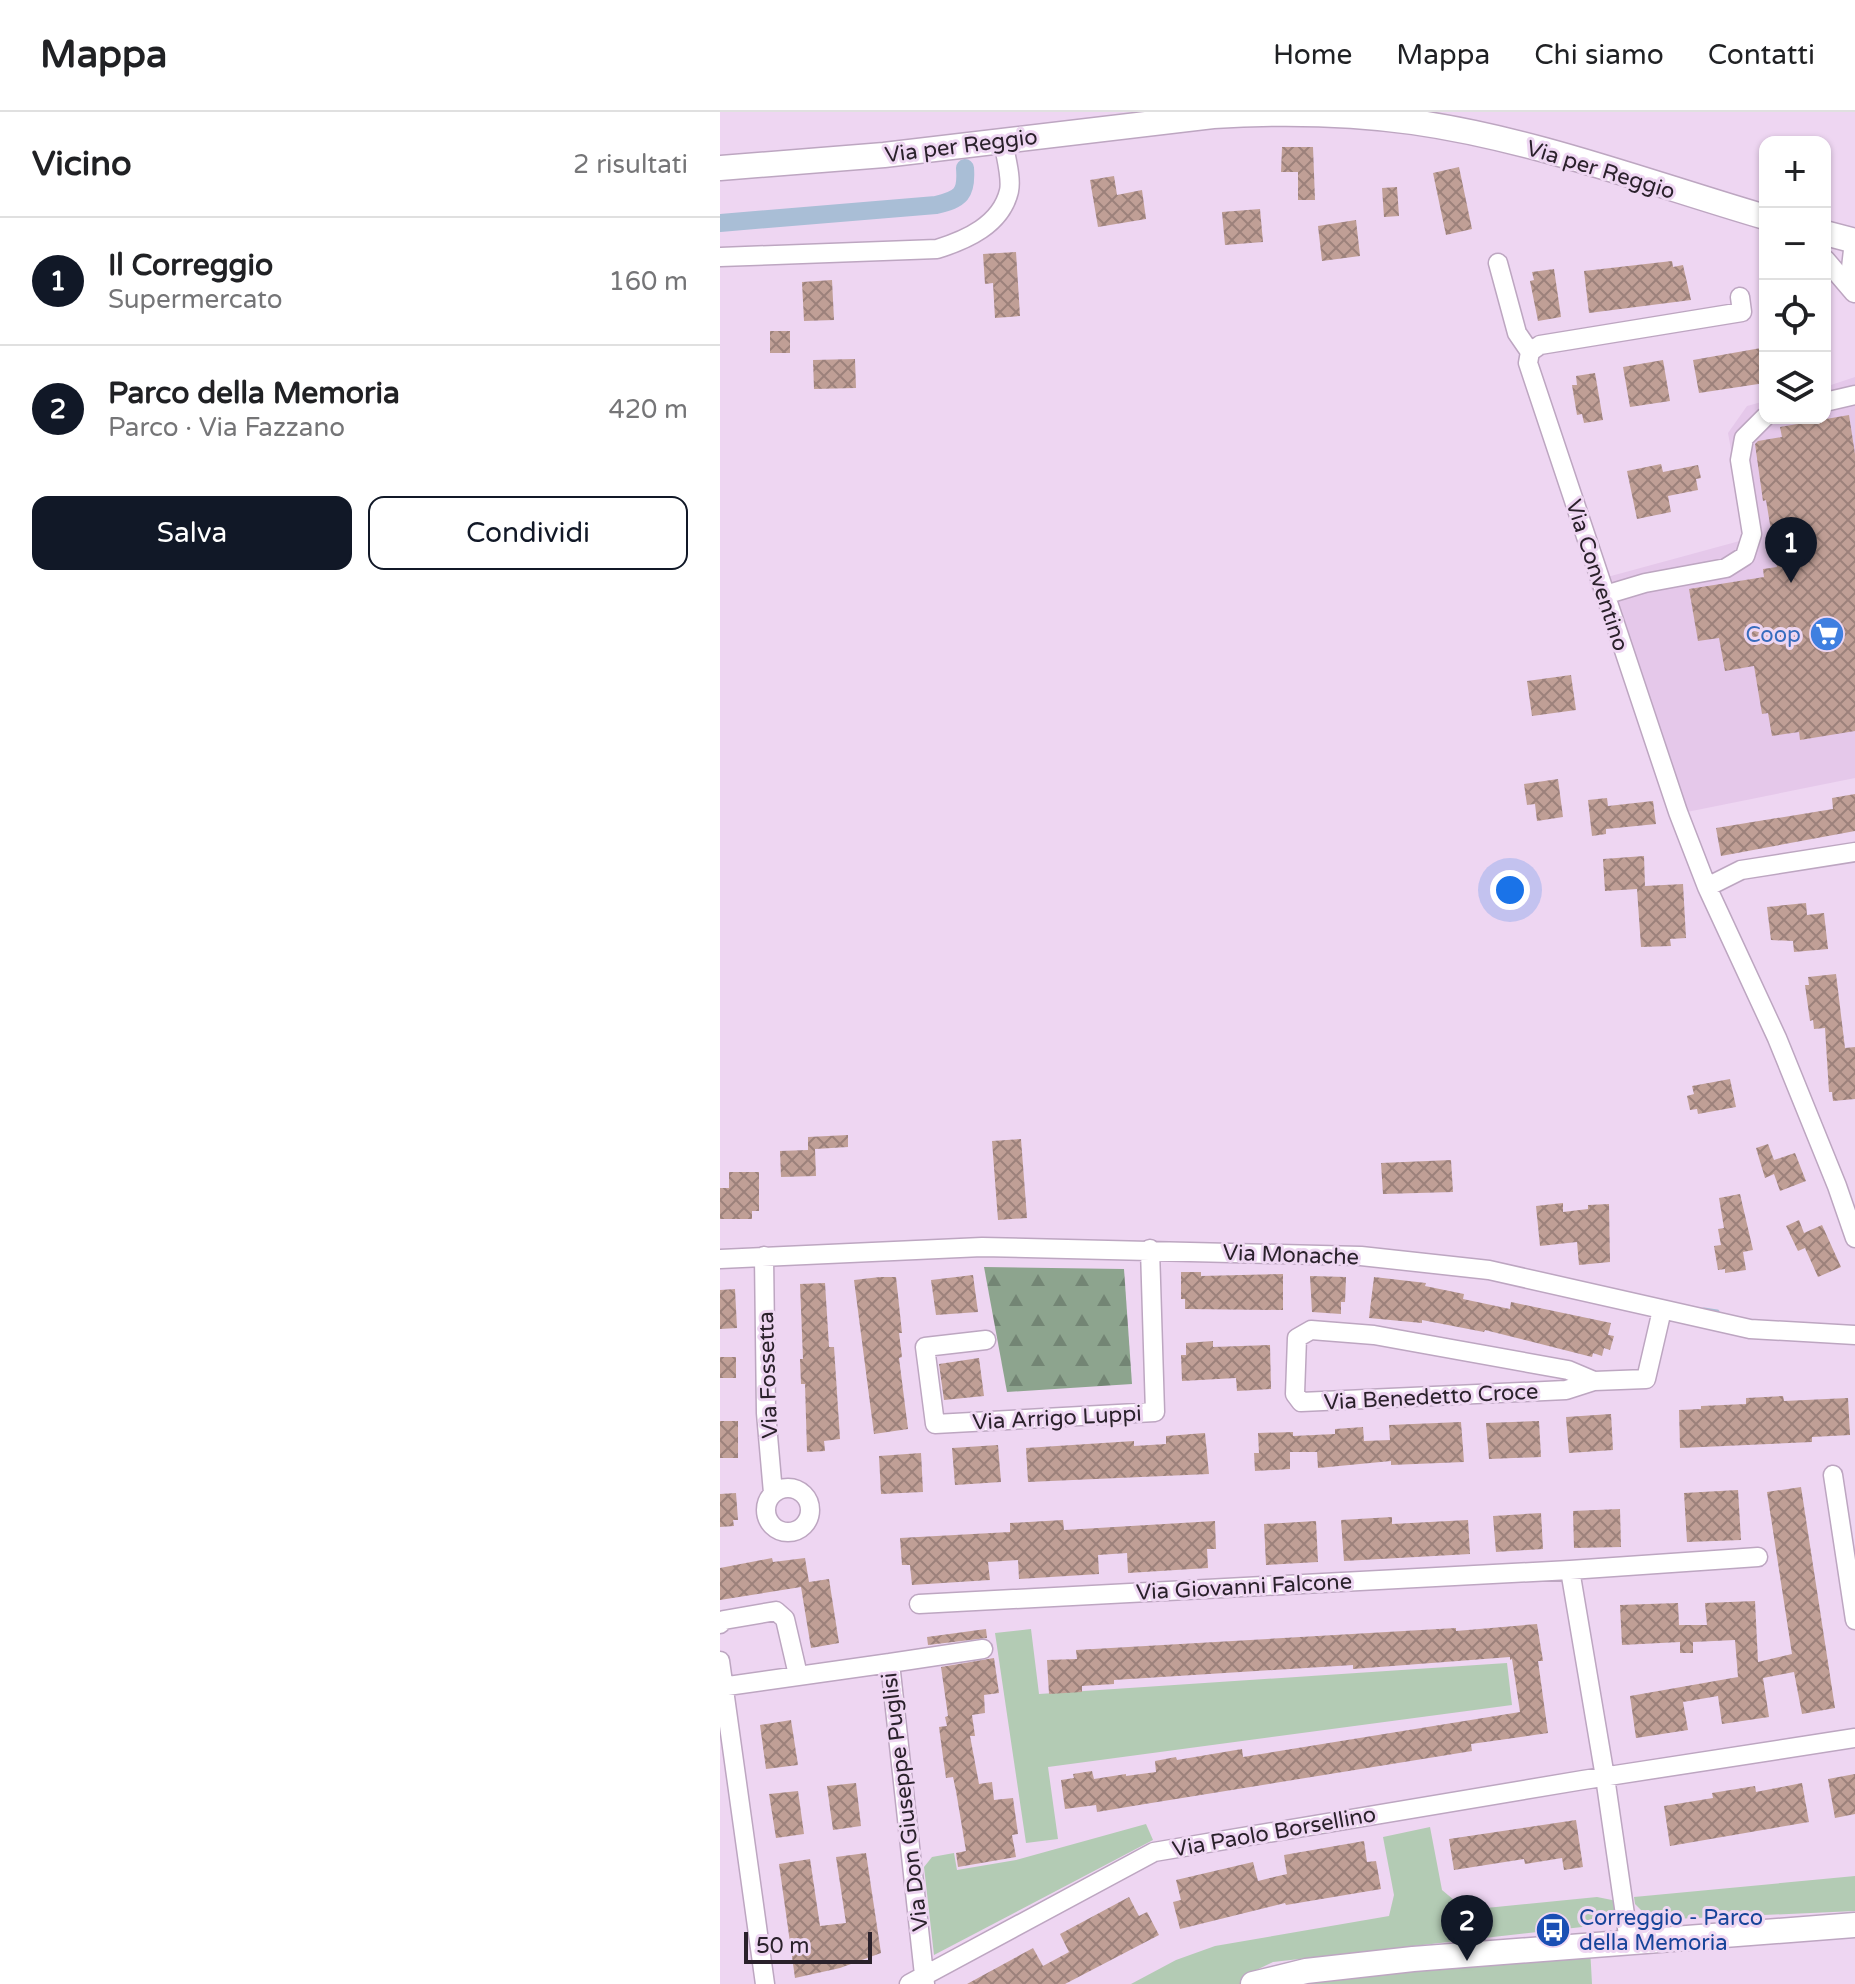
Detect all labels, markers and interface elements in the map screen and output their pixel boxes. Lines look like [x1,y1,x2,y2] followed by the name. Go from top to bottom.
[40,32,167,78] text: Mappa
[1273,38,1352,72] text: Home
[1396,38,1490,72] text: Mappa
[1534,38,1664,72] text: Chi siamo
[1708,38,1815,72] text: Contatti
[883,124,1039,168] street label: Via per Reggio
[1523,135,1678,205] street label: Via per Reggio
[1759,136,1831,424] map controls
[1759,136,1831,208] button: +
[32,144,132,185] text: Vicino
[573,149,688,180] text: 2 risultati
[1759,208,1831,280] button: −
[108,247,273,284] text: Il Correggio
[50,266,66,297] text: 1
[608,266,688,297] text: 160 m
[1759,280,1831,352] button: locate
[108,284,283,315] text: Supermercato
[1759,352,1831,424] button: layers
[108,375,400,412] text: Parco della Memoria
[50,394,66,425] text: 2
[608,394,688,425] text: 420 m
[108,412,345,443] text: Parco · Via Fazzano
[32,496,352,570] button: Salva
[368,496,688,570] button: Condividi
[1560,496,1634,654] street label: Via Conventino
[1765,517,1817,583] pin: 1
[1808,615,1846,653] supermarket icon: Coop
[1745,622,1801,648] place label: Coop
[1490,870,1530,910] your location
[1222,1240,1360,1270] street label: Via Monache
[753,1311,783,1439] street label: Via Fossetta
[1323,1378,1539,1416] street label: Via Benedetto Croce
[972,1401,1142,1435] street label: Via Arrigo Luppi
[1135,1568,1353,1606] street label: Via Giovanni Falcone
[876,1671,934,1933] street label: Via Don Giuseppe Puglisi
[1170,1801,1378,1863] street label: Via Paolo Borsellino
[1441,1895,1493,1961] pin: 2
[1579,1905,1763,1956] place label: Correggio - Parco della Memoria
[1534,1911,1572,1949] bus stop icon: Correggio - Parco della Memoria
[744,1928,872,1964] scale bar
[756,1933,810,1959] text: 50 m

